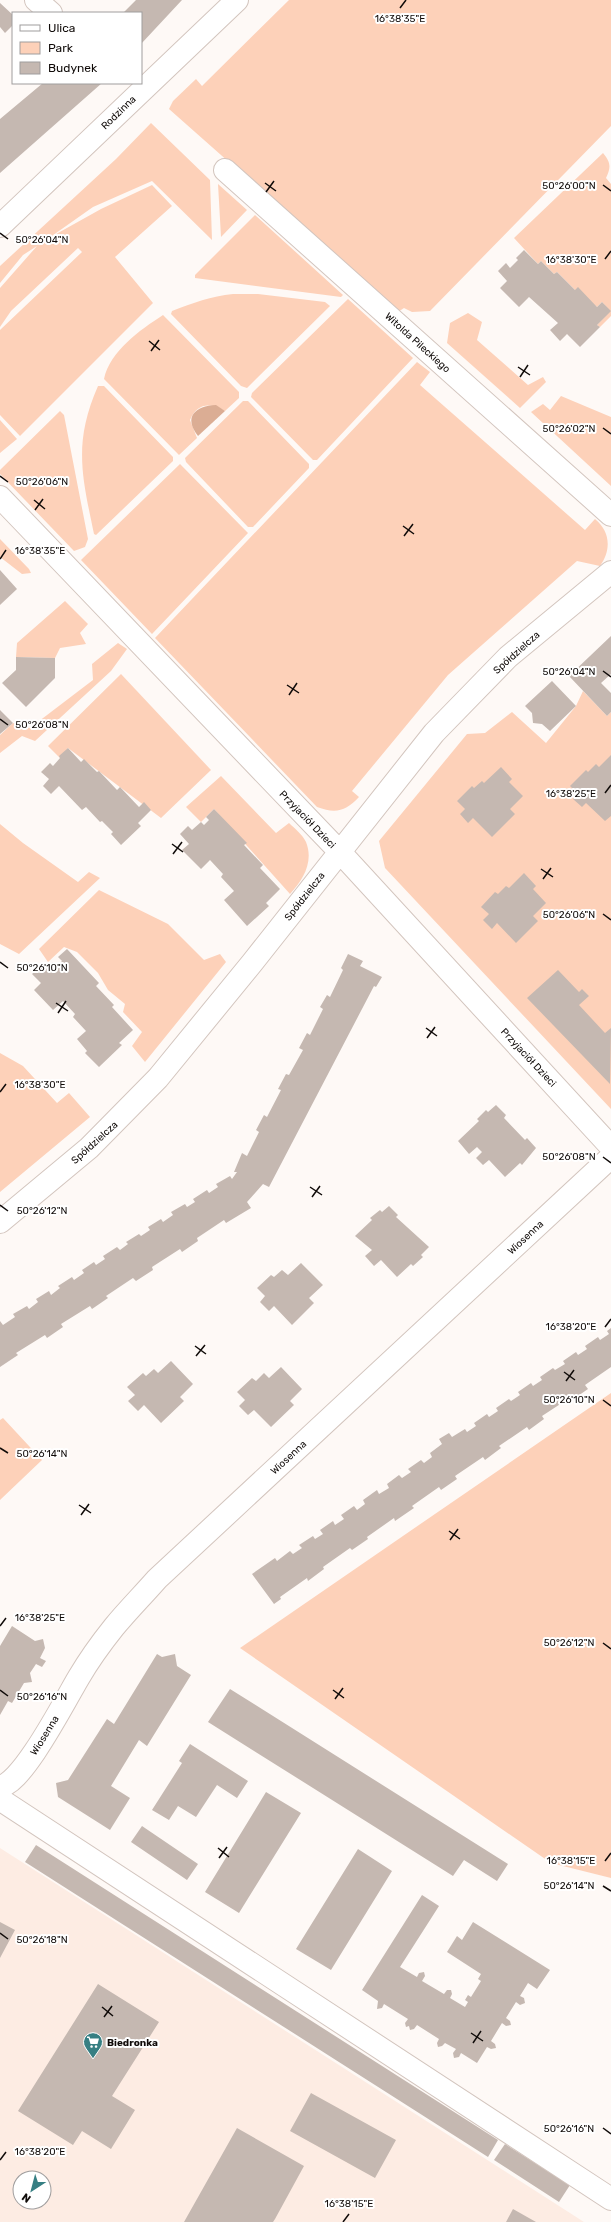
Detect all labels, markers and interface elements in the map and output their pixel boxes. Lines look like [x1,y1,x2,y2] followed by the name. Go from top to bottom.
[12,12,142,84] legend
[375,13,425,25] text: 16°38'35"E
[48,21,75,35] text: Ulica
[48,41,74,55] text: Park
[48,61,98,75] text: Budynek
[99,93,138,132] street label: Rodzinna
[542,180,596,192] text: 50°26'00"N
[16,234,69,246] text: 50°26'04"N
[546,254,596,266] text: 16°38'30"E
[382,310,453,375] street label: Witolda Pileckiego
[543,423,595,435] text: 50°26'02"N
[16,476,68,488] text: 50°26'06"N
[15,545,65,557] text: 16°38'35"E
[491,629,542,677] street label: Spółdzielcza
[543,666,596,678] text: 50°26'04"N
[15,719,69,731] text: 50°26'08"N
[277,788,338,851] street label: Przyjaciół Dzieci
[546,788,596,800] text: 16°38'25"E
[282,870,327,923] street label: Spółdzielcza
[543,909,595,921] text: 50°26'06"N
[16,962,68,974] text: 50°26'10"N
[498,1026,558,1089] street label: Przyjaciół Dzieci
[15,1079,65,1091] text: 16°38'30"E
[69,1119,120,1167] street label: Spółdzielcza
[542,1151,596,1163] text: 50°26'08"N
[17,1205,67,1217] text: 50°26'12"N
[505,1218,546,1257] street label: Wiosenna
[546,1321,596,1333] text: 16°38'20"E
[543,1394,595,1406] text: 50°26'10"N
[268,1438,309,1477] street label: Wiosenna
[17,1448,67,1460] text: 50°26'14"N
[15,1612,65,1624] text: 16°38'25"E
[544,1637,594,1649] text: 50°26'12"N
[17,1691,67,1703] text: 50°26'16"N
[28,1713,62,1758] street label: Wiosenna
[547,1855,595,1867] text: 16°38'15"E
[544,1880,594,1892] text: 50°26'14"N
[16,1934,68,1946] text: 50°26'18"N
[82,2031,104,2059] supermarket icon: Biedronka
[107,2037,158,2049] place label: Biedronka
[544,2123,594,2135] text: 50°26'16"N
[15,2146,65,2158] text: 16°38'20"E
[12,2170,52,2210] north arrow
[19,2190,33,2205] text: N
[325,2198,373,2210] text: 16°38'15"E

